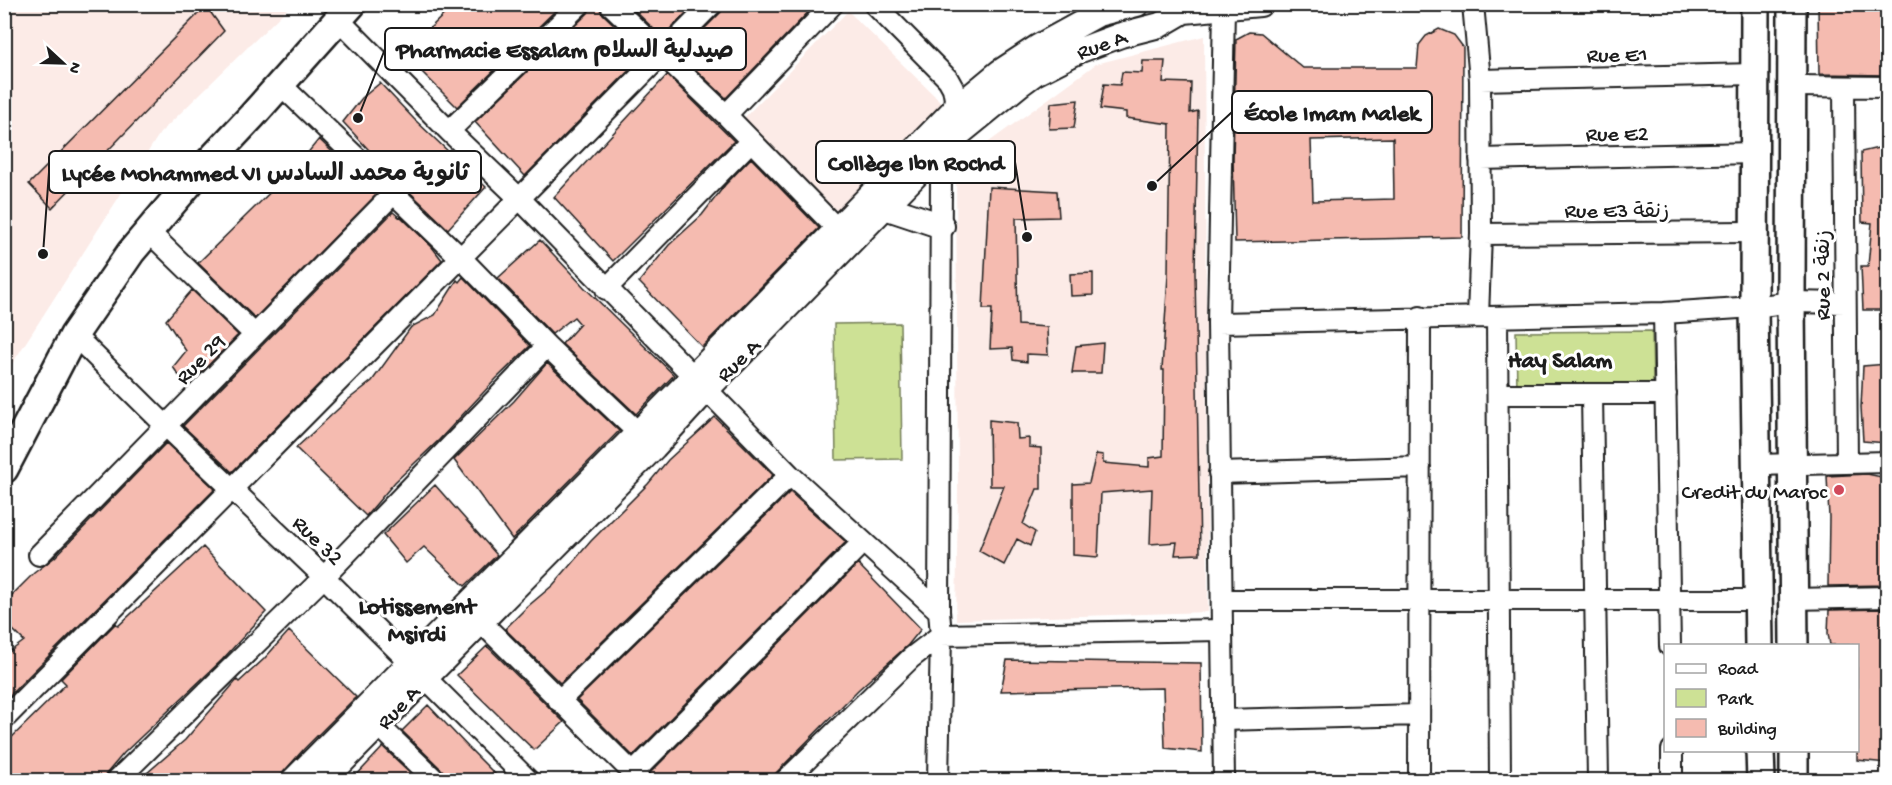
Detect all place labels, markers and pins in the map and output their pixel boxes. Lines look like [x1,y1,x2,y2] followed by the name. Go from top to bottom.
[385,28,746,70] callout: Pharmacie Essalam صيدلية السلام
[1232,91,1432,133] callout: École Imam Malek
[816,141,1015,183] callout: Collège Ibn Rochd
[49,151,481,193] callout: Lycée Mohammed VI ثانوية محمد السادس
[1681,481,1829,507] place label: Credit du Maroc
[1832,483,1846,497] marker: Credit du Maroc

